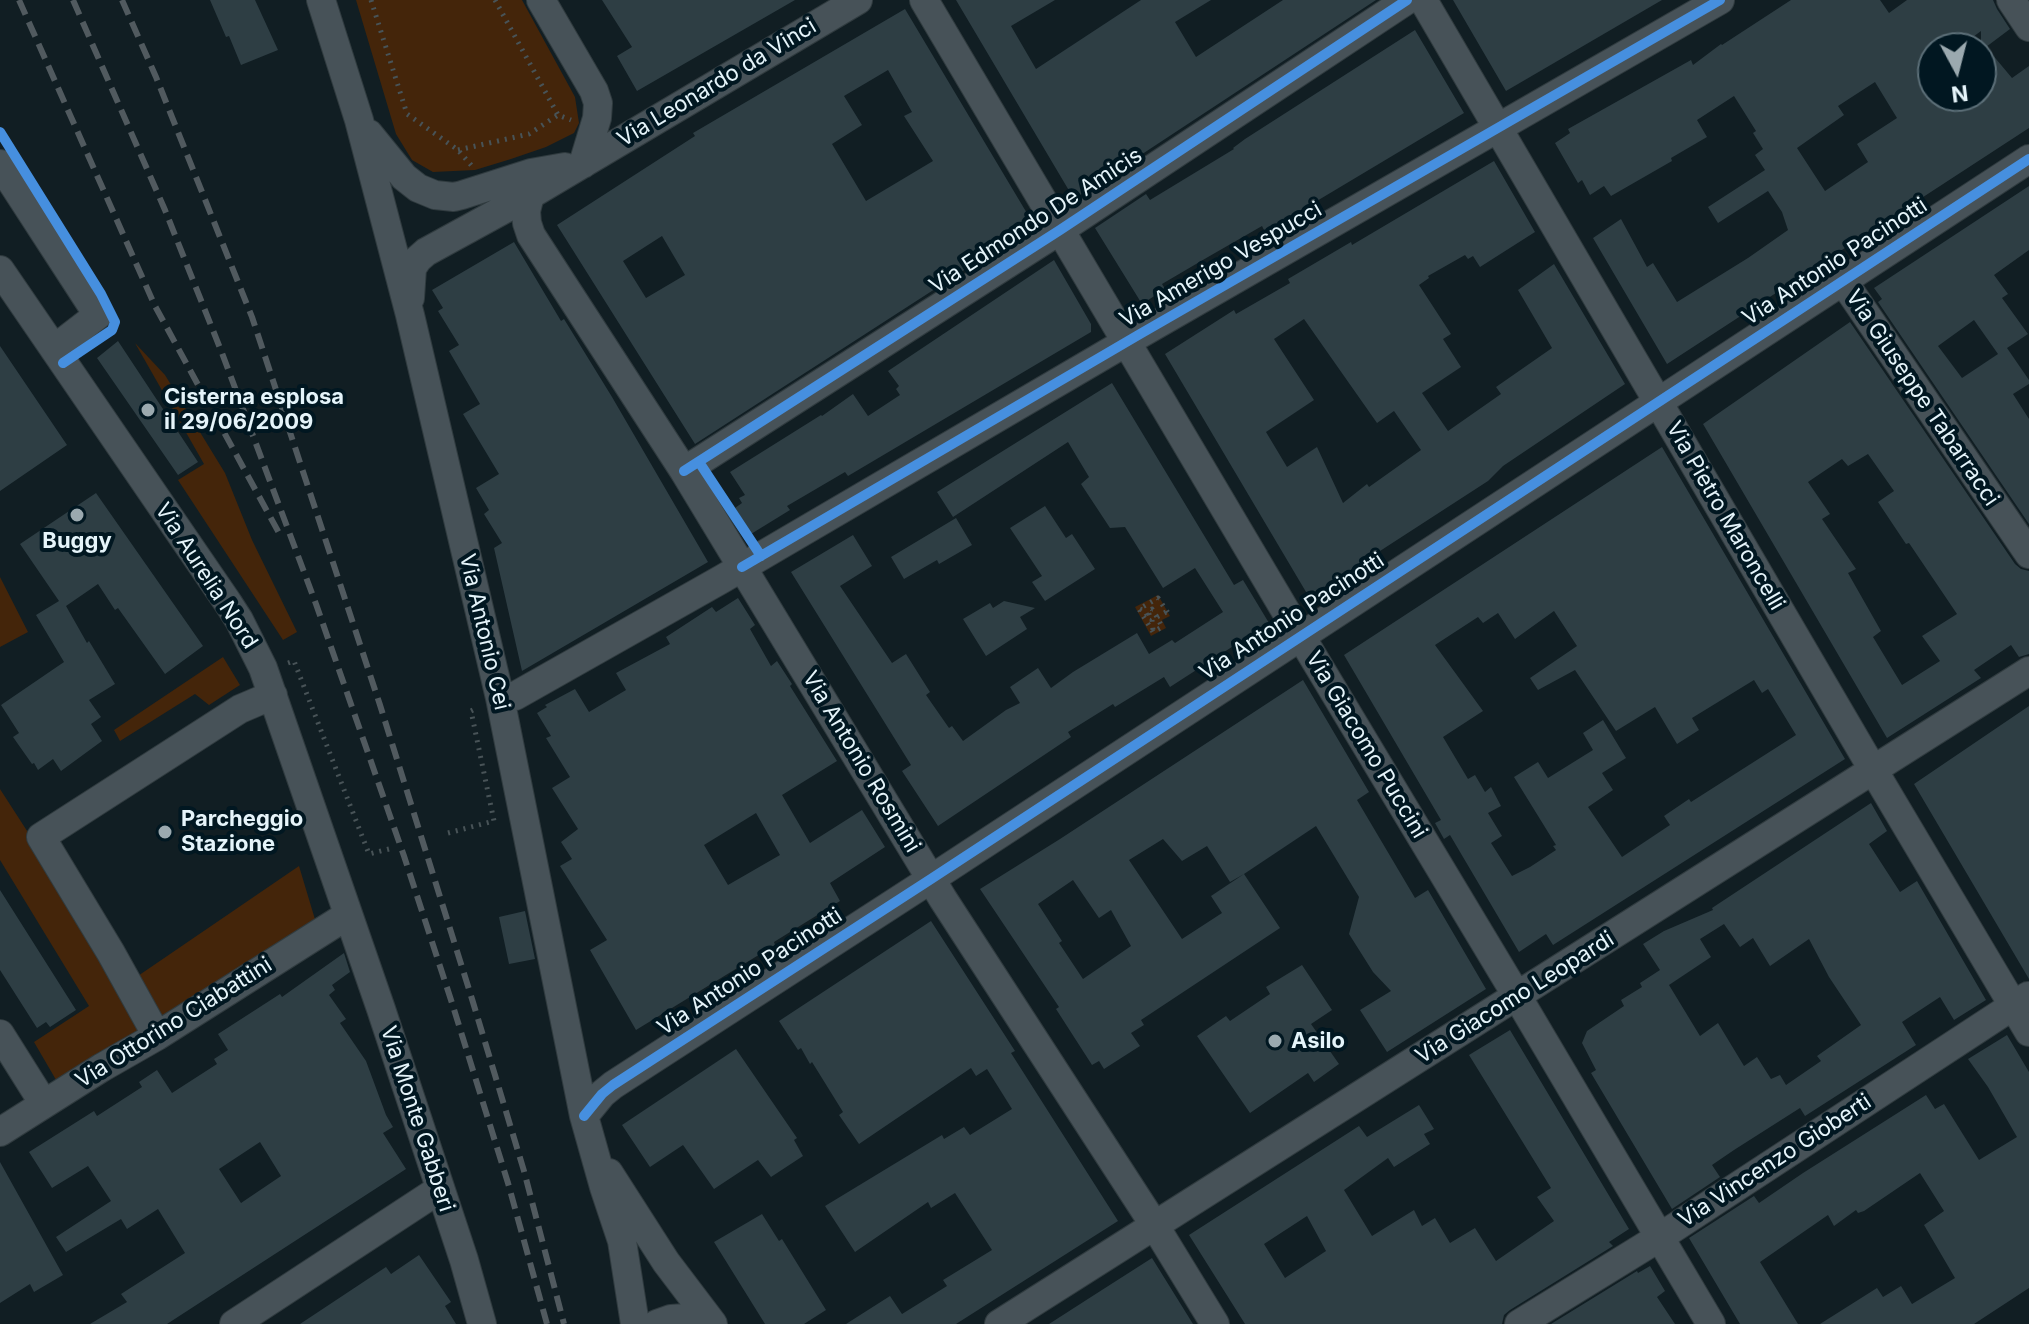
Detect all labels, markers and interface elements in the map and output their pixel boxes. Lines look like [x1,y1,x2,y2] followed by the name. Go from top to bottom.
[613,13,821,153] street label: Via Leonardo da Vinci
[1917,32,1997,112] north arrow
[1950,80,1970,108] text: N
[925,142,1147,300] street label: Via Edmondo De Amicis
[1738,192,1932,332] street label: Via Antonio Pacinotti
[1115,196,1327,334] street label: Via Amerigo Vespucci
[1840,285,2004,511] street label: Via Giuseppe Tabarracci
[164,384,344,436] place label: Cisterna esplosa il 29/06/2009
[139,401,157,419] marker: Cisterna esplosa il 29/06/2009
[1660,417,1790,615] street label: Via Pietro Maroncelli
[149,498,263,654] street label: Via Aurelia Nord
[68,506,86,524] marker: Buggy
[42,528,112,554] place label: Buggy
[1195,547,1389,687] street label: Via Antonio Pacinotti
[453,551,515,713] street label: Via Antonio Cei
[1300,647,1432,843] street label: Via Giacomo Puccini
[796,667,926,857] street label: Via Antonio Rosmini
[181,806,303,858] place label: Parcheggio Stazione
[156,823,174,841] marker: Parcheggio Stazione
[653,902,847,1042] street label: Via Antonio Pacinotti
[1411,926,1619,1070] street label: Via Giacomo Leopardi
[71,952,277,1094] street label: Via Ottorino Ciabattini
[375,1023,459,1215] street label: Via Monte Gabberi
[1291,1028,1345,1054] place label: Asilo
[1266,1032,1284,1050] marker: Asilo
[1674,1089,1876,1233] street label: Via Vincenzo Gioberti

